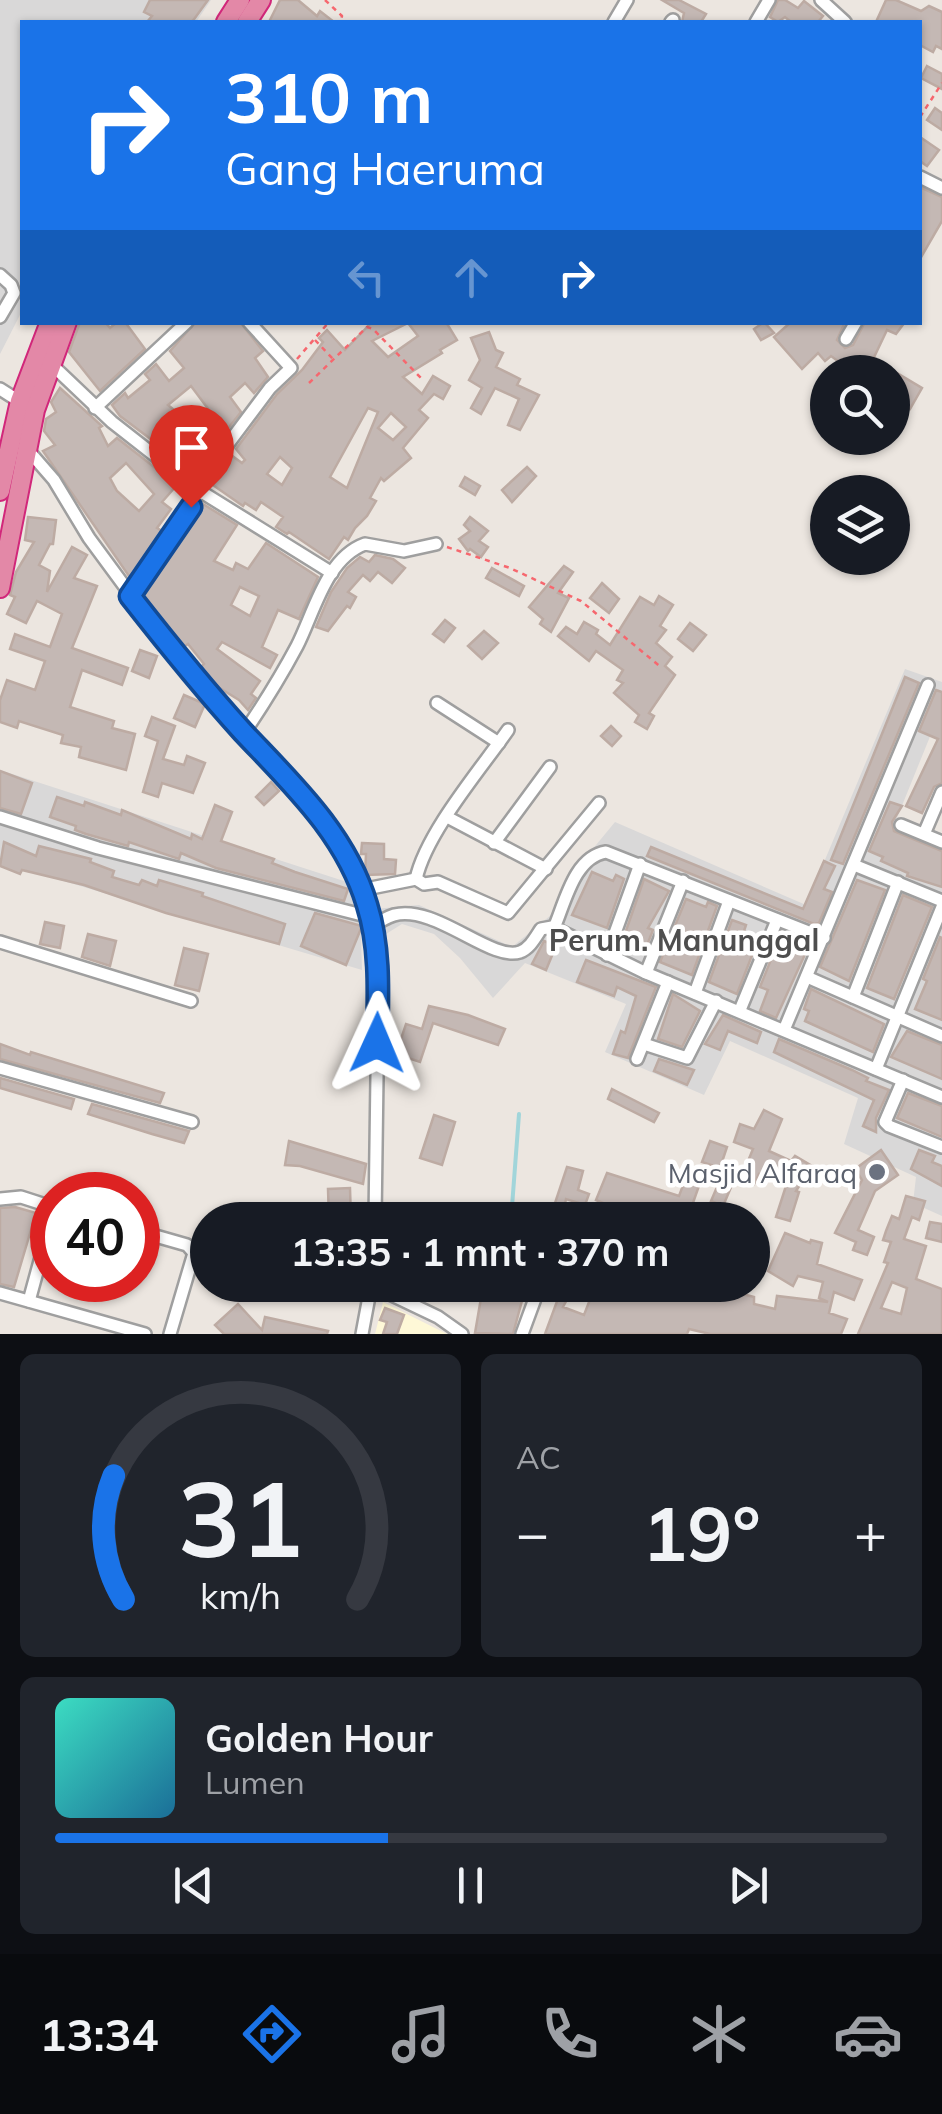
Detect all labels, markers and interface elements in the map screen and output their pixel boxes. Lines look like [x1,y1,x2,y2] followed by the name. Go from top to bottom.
[225,53,433,141] text: 310 m
[60,60,190,190] icon: right
[225,140,545,196] text: Gang Haeruma
[339,250,394,305] icon: left
[444,250,499,305] icon: ahead
[549,250,604,305] icon: right
[810,355,910,575] map controls
[810,355,910,455] button: search
[149,405,234,508] pin
[164,420,219,475] icon: arrive
[810,475,910,575] button: layers
[549,921,819,959] district label: Perum. Manunggal
[325,991,429,1095] position arrow
[668,1155,857,1190] place label: Masjid Alfaraq
[866,1161,888,1183] marker: Masjid Alfaraq
[30,1172,160,1302] speed limit sign: 40
[290,1228,670,1276] text: 13:35 · 1 mnt · 370 m
[516,1437,561,1477] text: AC
[178,1452,303,1583] text: 31
[642,1486,761,1580] text: 19°
[516,1498,549,1567] text: −
[854,1498,887,1567] text: +
[200,1573,281,1618] text: km/h
[205,1714,433,1762] text: Golden Hour
[205,1762,305,1802] text: Lumen
[166,1858,221,1913] icon: previous
[443,1858,498,1913] icon: pause
[721,1858,776,1913] icon: next
[237,1999,307,2069] icon: directions
[386,1999,456,2069] icon: music
[535,1999,605,2069] icon: phone
[684,1999,754,2069] icon: climate
[833,1999,903,2069] icon: car
[39,2006,159,2062] text: 13:34

